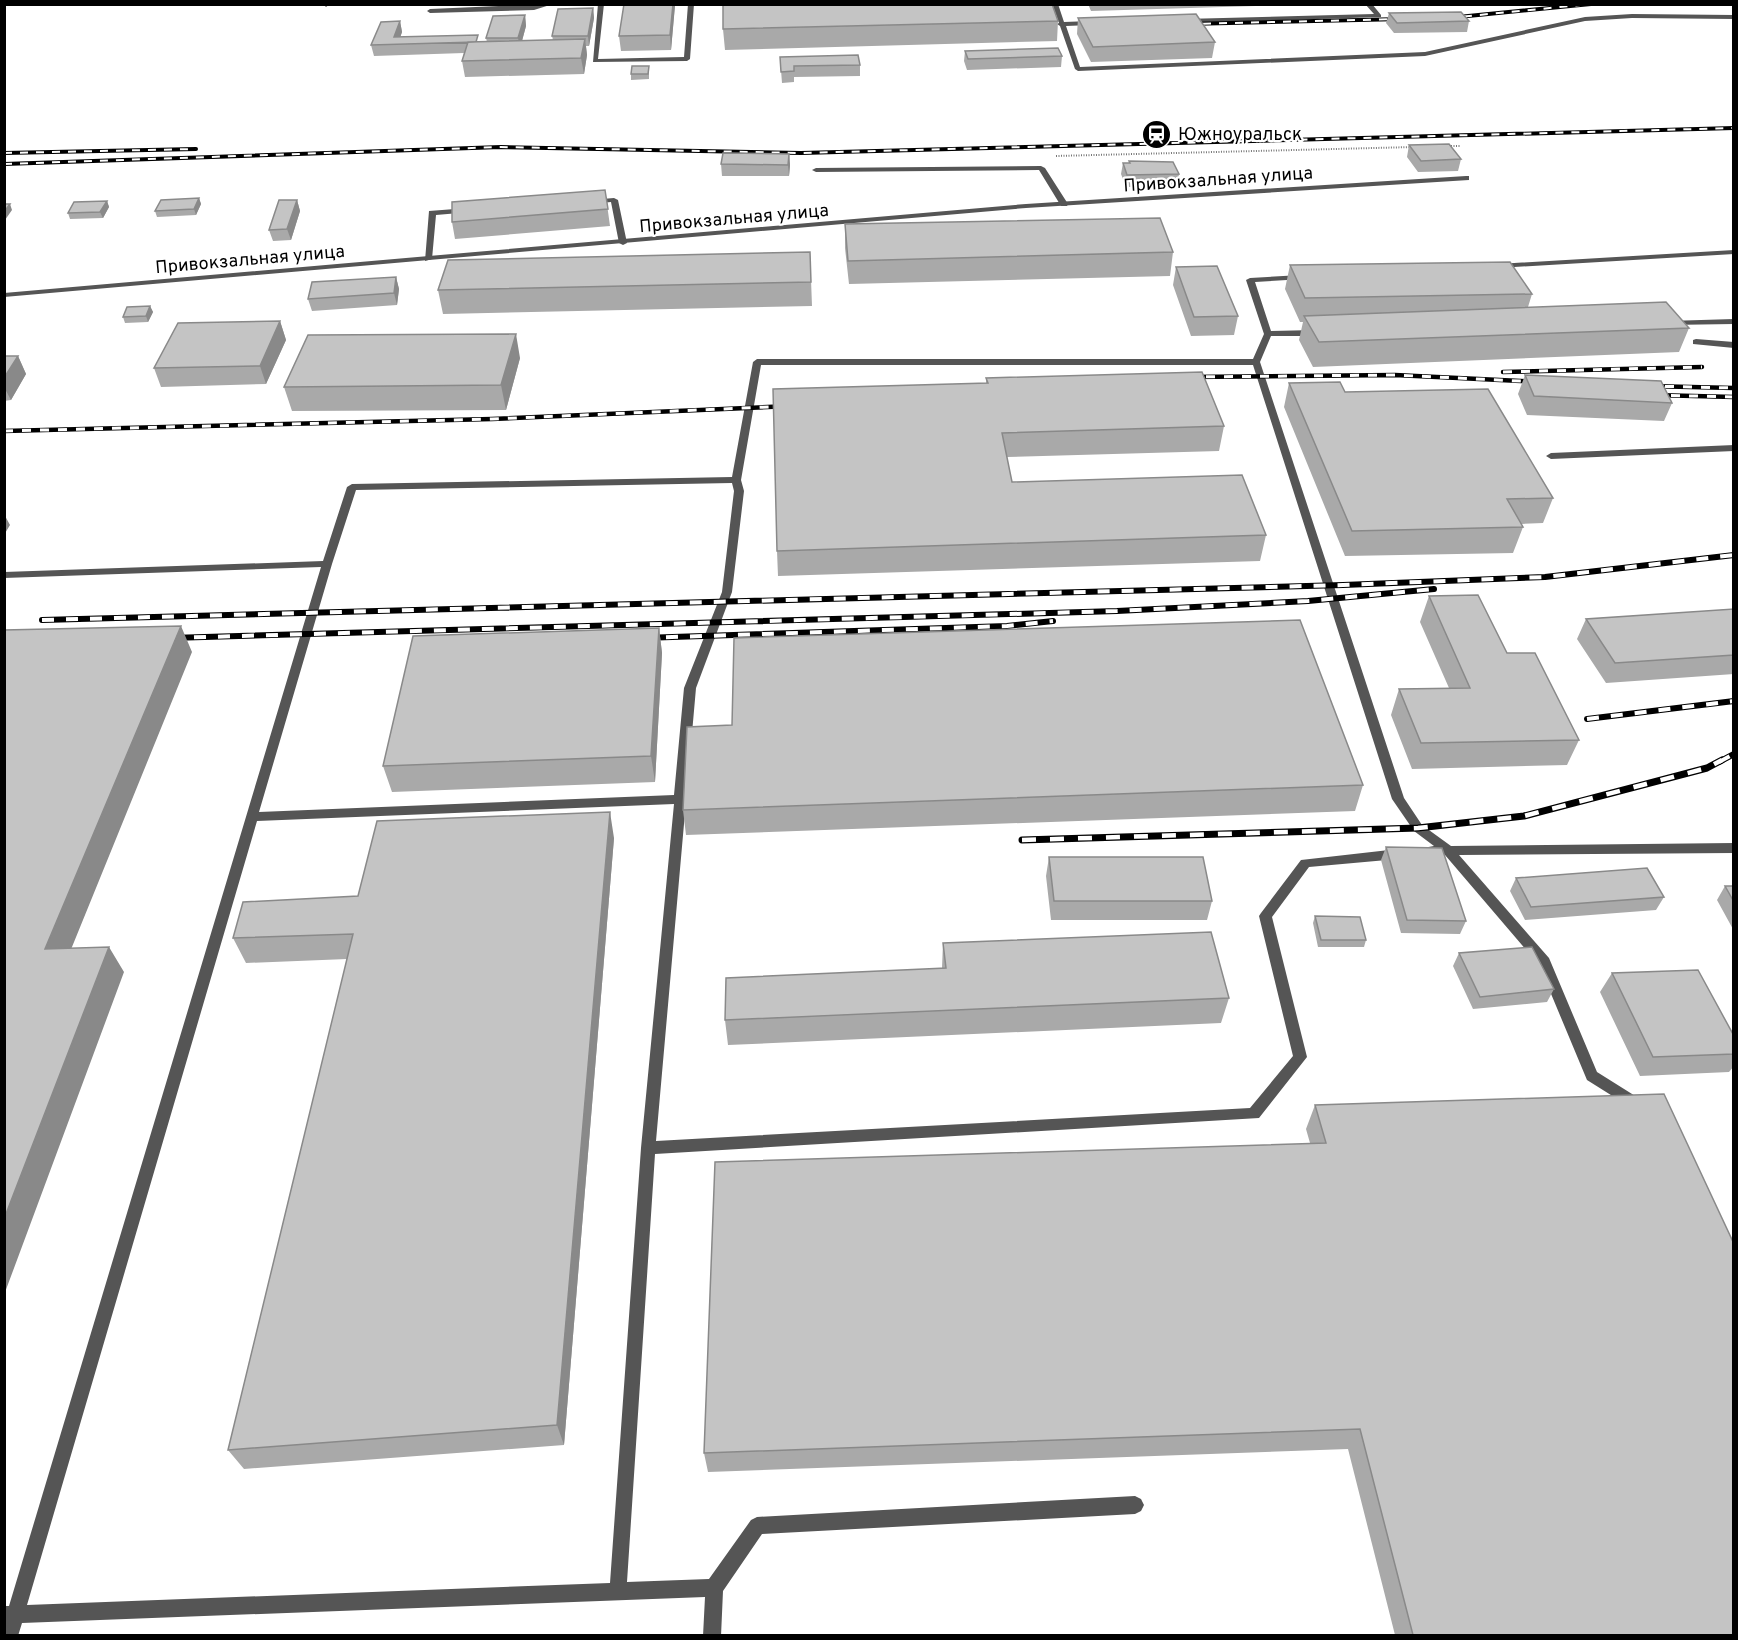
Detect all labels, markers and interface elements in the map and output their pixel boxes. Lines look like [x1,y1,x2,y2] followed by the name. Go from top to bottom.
[1141,118,1173,150] station icon: Южноуральск
[1178,124,1302,147] place label: Южноуральск
[1123,162,1314,199] street label: Привокзальная улица
[638,200,830,239] street label: Привокзальная улица
[154,241,346,280] street label: Привокзальная улица

